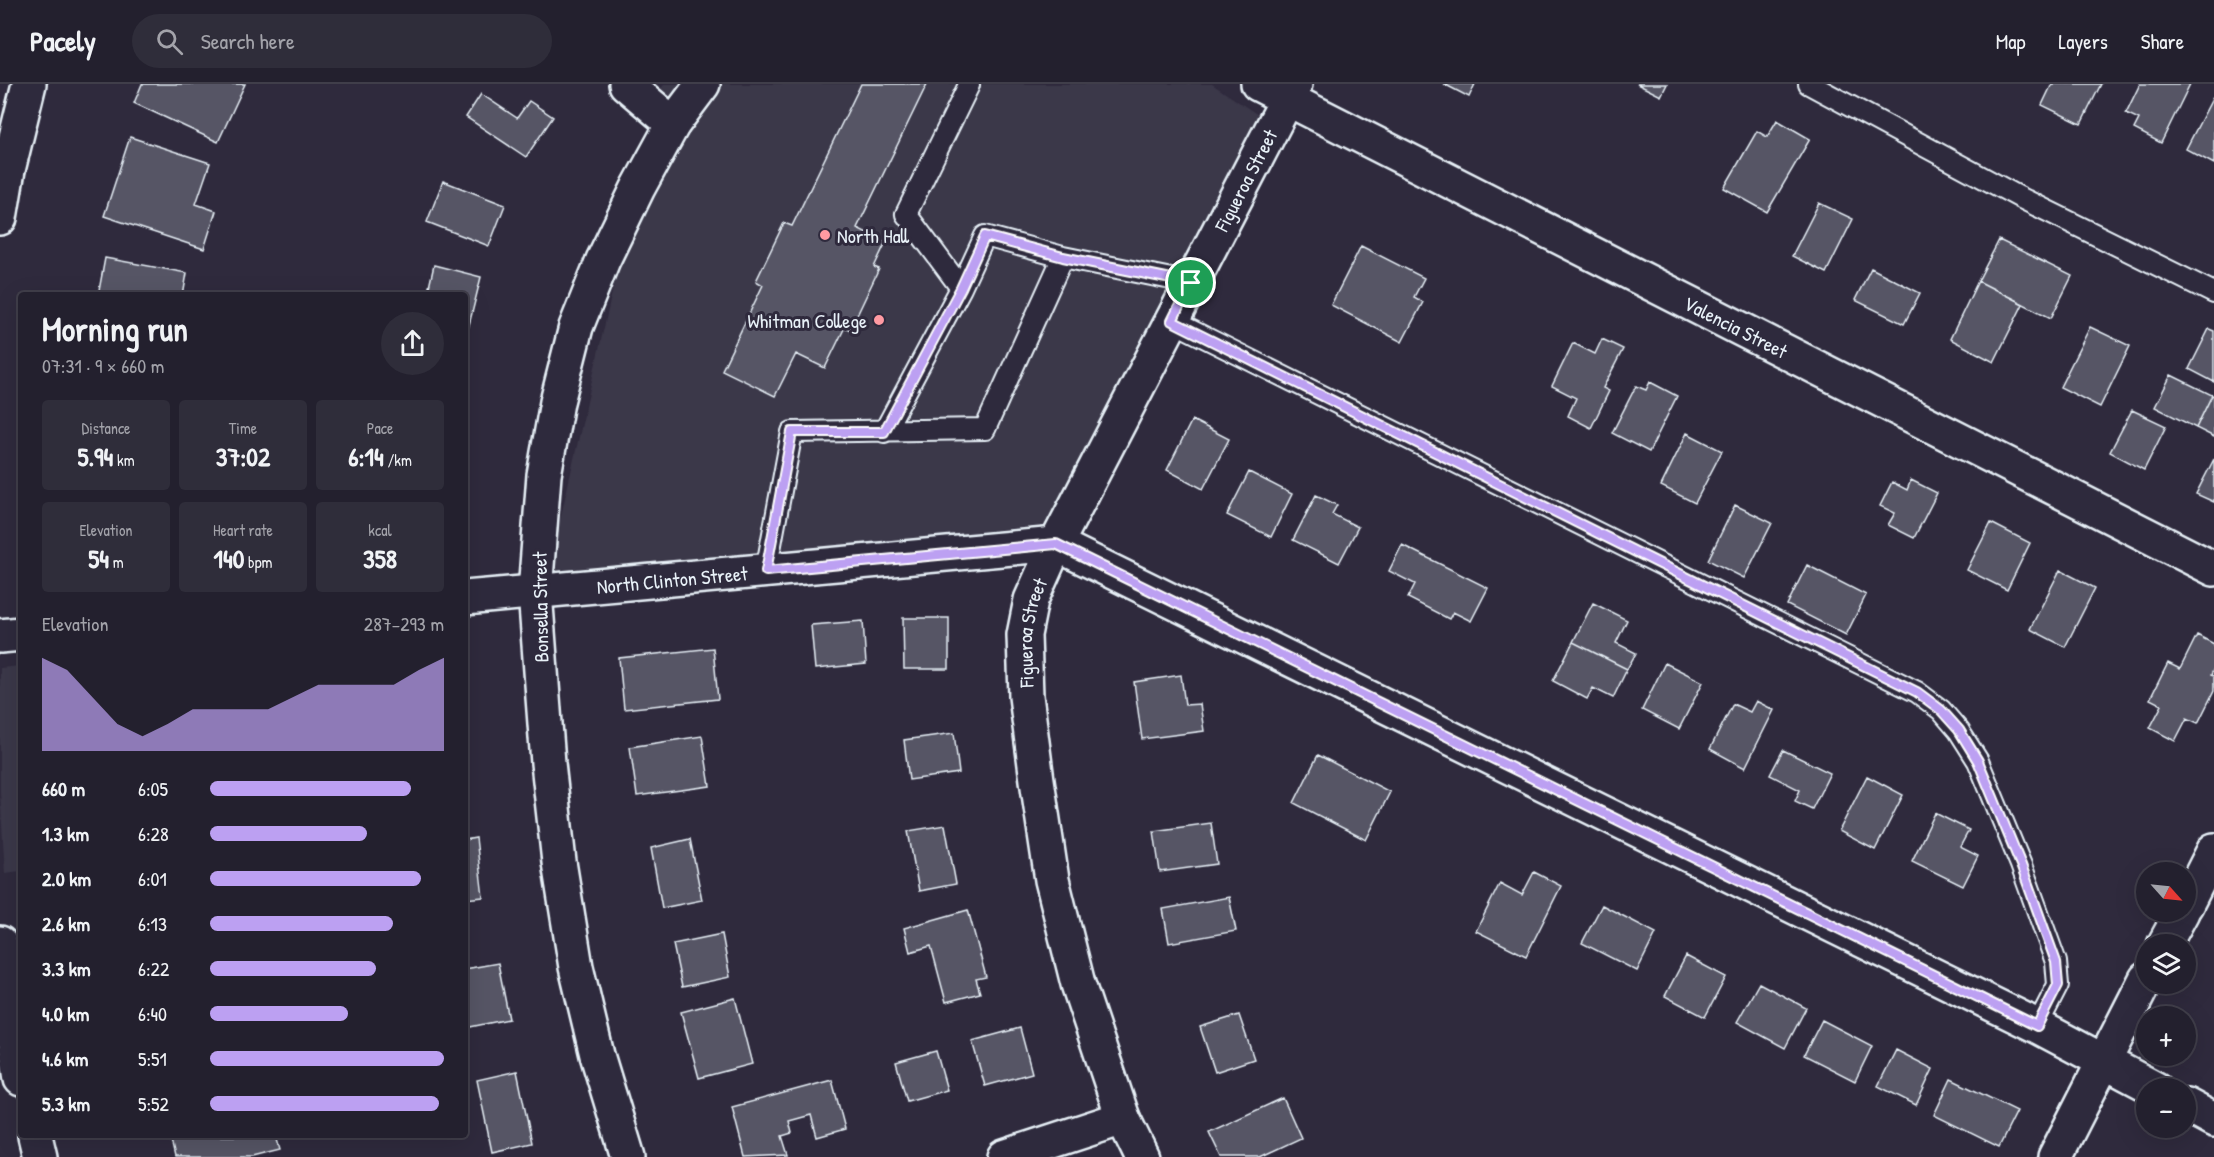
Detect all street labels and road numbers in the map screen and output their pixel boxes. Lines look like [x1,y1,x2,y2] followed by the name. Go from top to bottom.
[1207,123,1283,237] street label: Figueroa Street
[1680,289,1793,365] street label: Valencia Street
[526,550,554,662] street label: Bonsella Street
[596,559,750,599] street label: North Clinton Street
[1011,572,1053,689] street label: Figueroa Street

